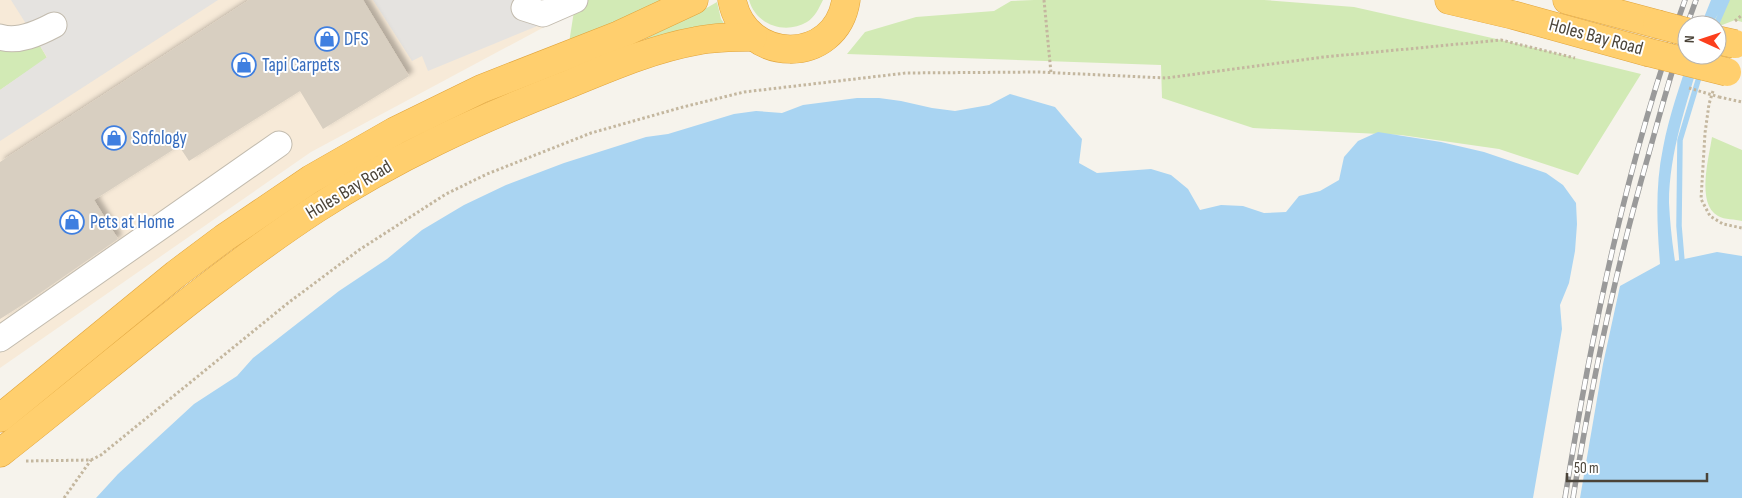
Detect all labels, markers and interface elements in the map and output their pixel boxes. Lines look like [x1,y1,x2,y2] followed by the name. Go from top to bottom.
[1547,13,1645,61] street label: Holes Bay Road
[1677,15,1727,65] north arrow
[314,26,340,52] shop icon: DFS
[344,28,369,51] place label: DFS
[1681,35,1698,44] text: N
[231,52,257,78] shop icon: Tapi Carpets
[262,54,340,77] place label: Tapi Carpets
[101,125,127,151] shop icon: Sofology
[132,127,188,150] place label: Sofology
[302,155,396,225] street label: Holes Bay Road
[59,209,85,235] shop icon: Pets at Home
[90,211,175,234] place label: Pets at Home
[1567,450,1707,482] scale bar
[1574,459,1599,478] text: 50 m

